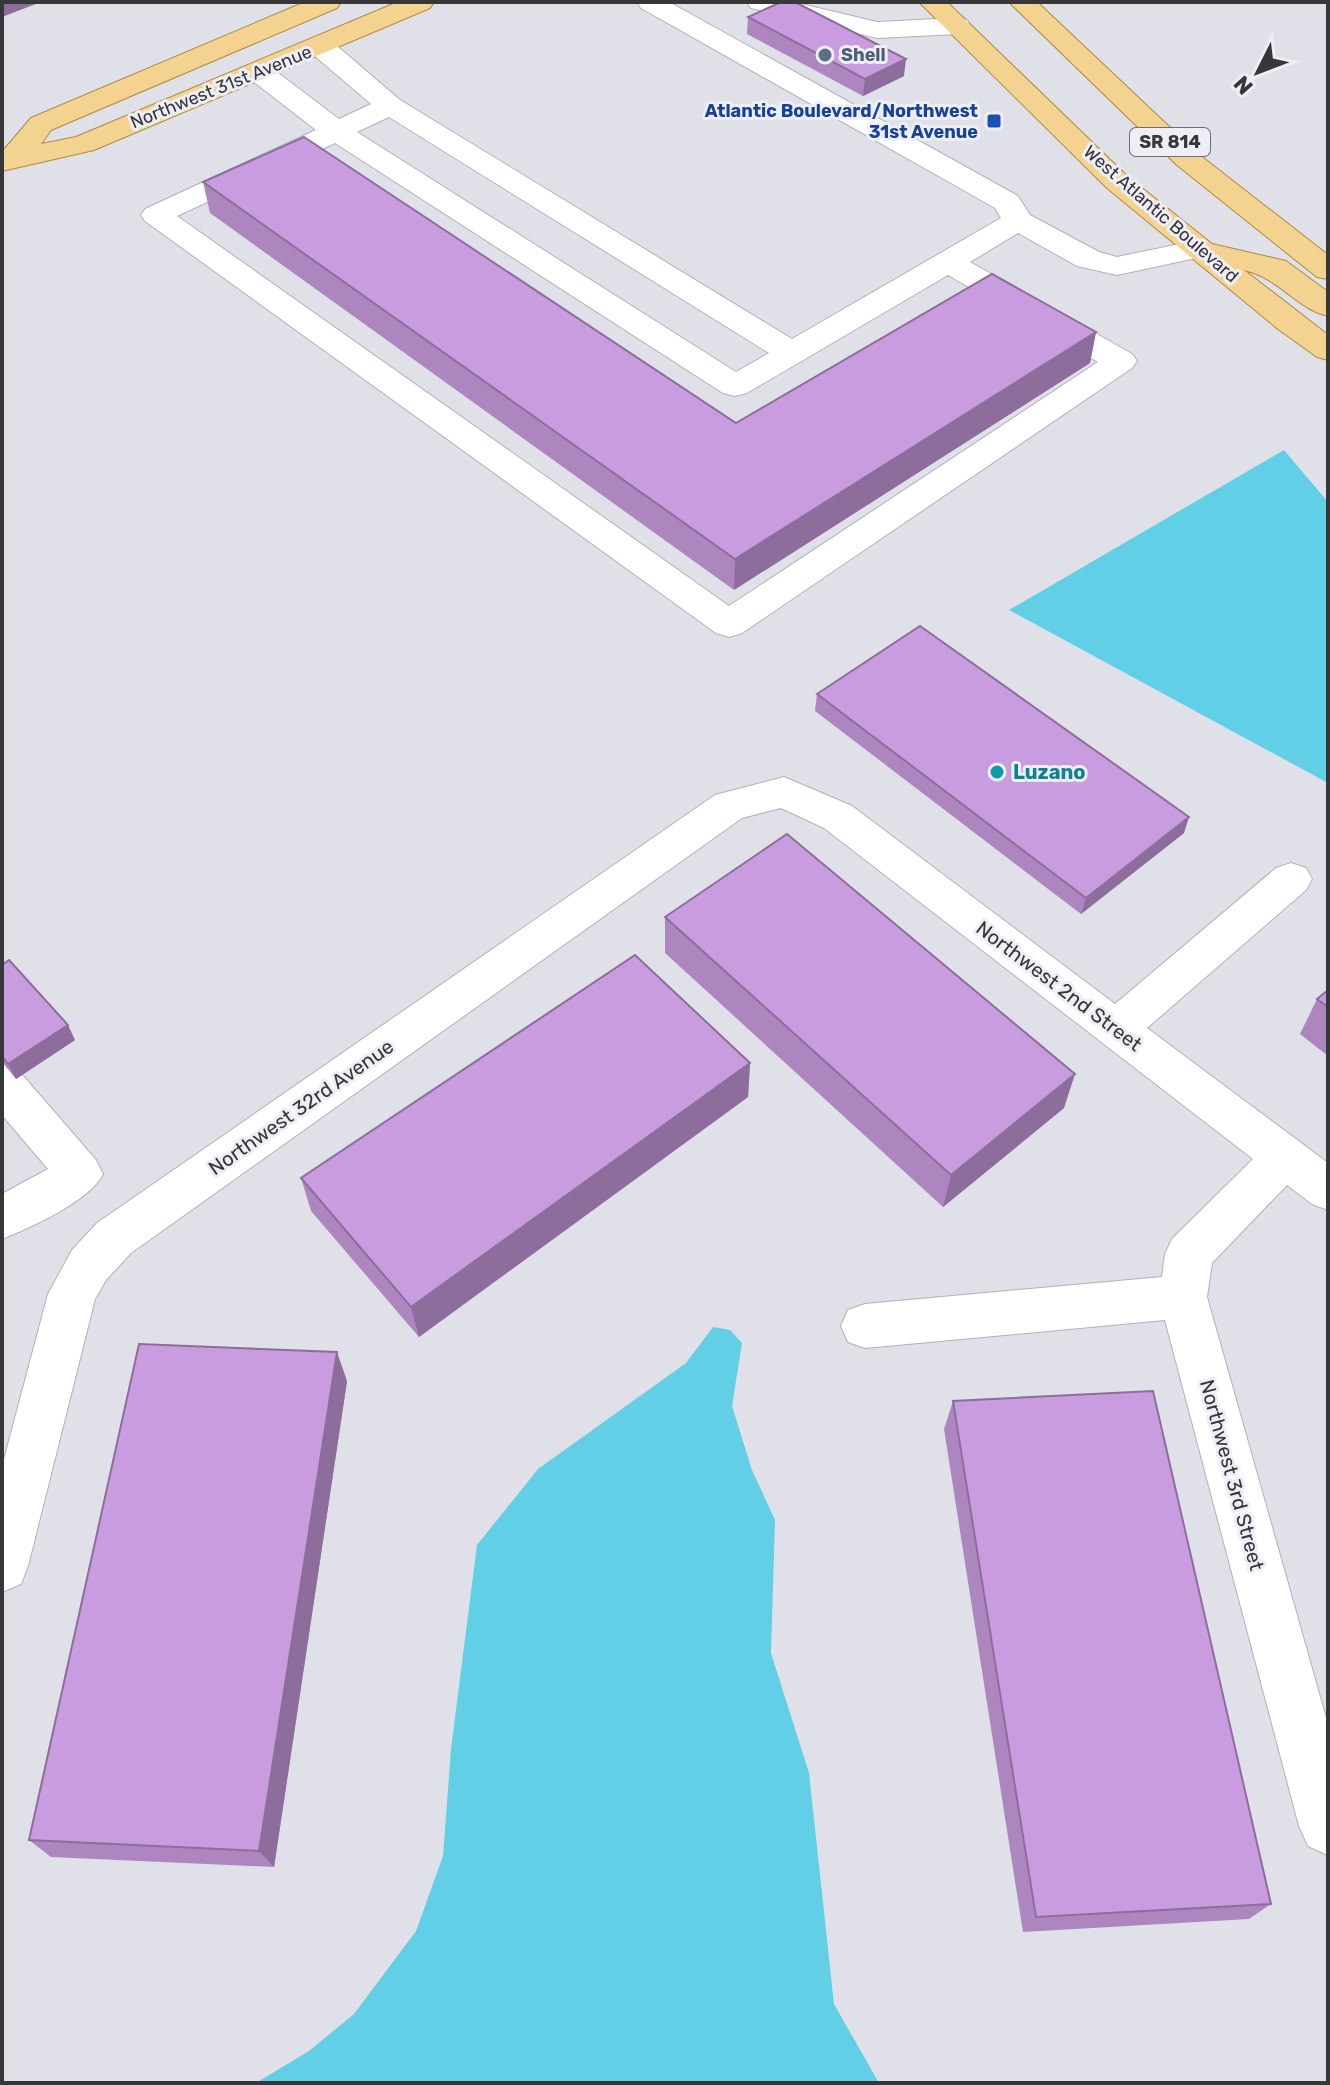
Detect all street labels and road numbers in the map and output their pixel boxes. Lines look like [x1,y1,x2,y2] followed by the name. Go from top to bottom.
[127,40,315,134] street label: Northwest 31st Avenue
[1130,128,1210,156] road number: SR 814
[1079,141,1243,287] street label: West Atlantic Boulevard
[971,916,1147,1056] street label: Northwest 2nd Street
[204,1034,398,1180] street label: Northwest 32rd Avenue
[1195,1377,1269,1573] street label: Northwest 3rd Street

